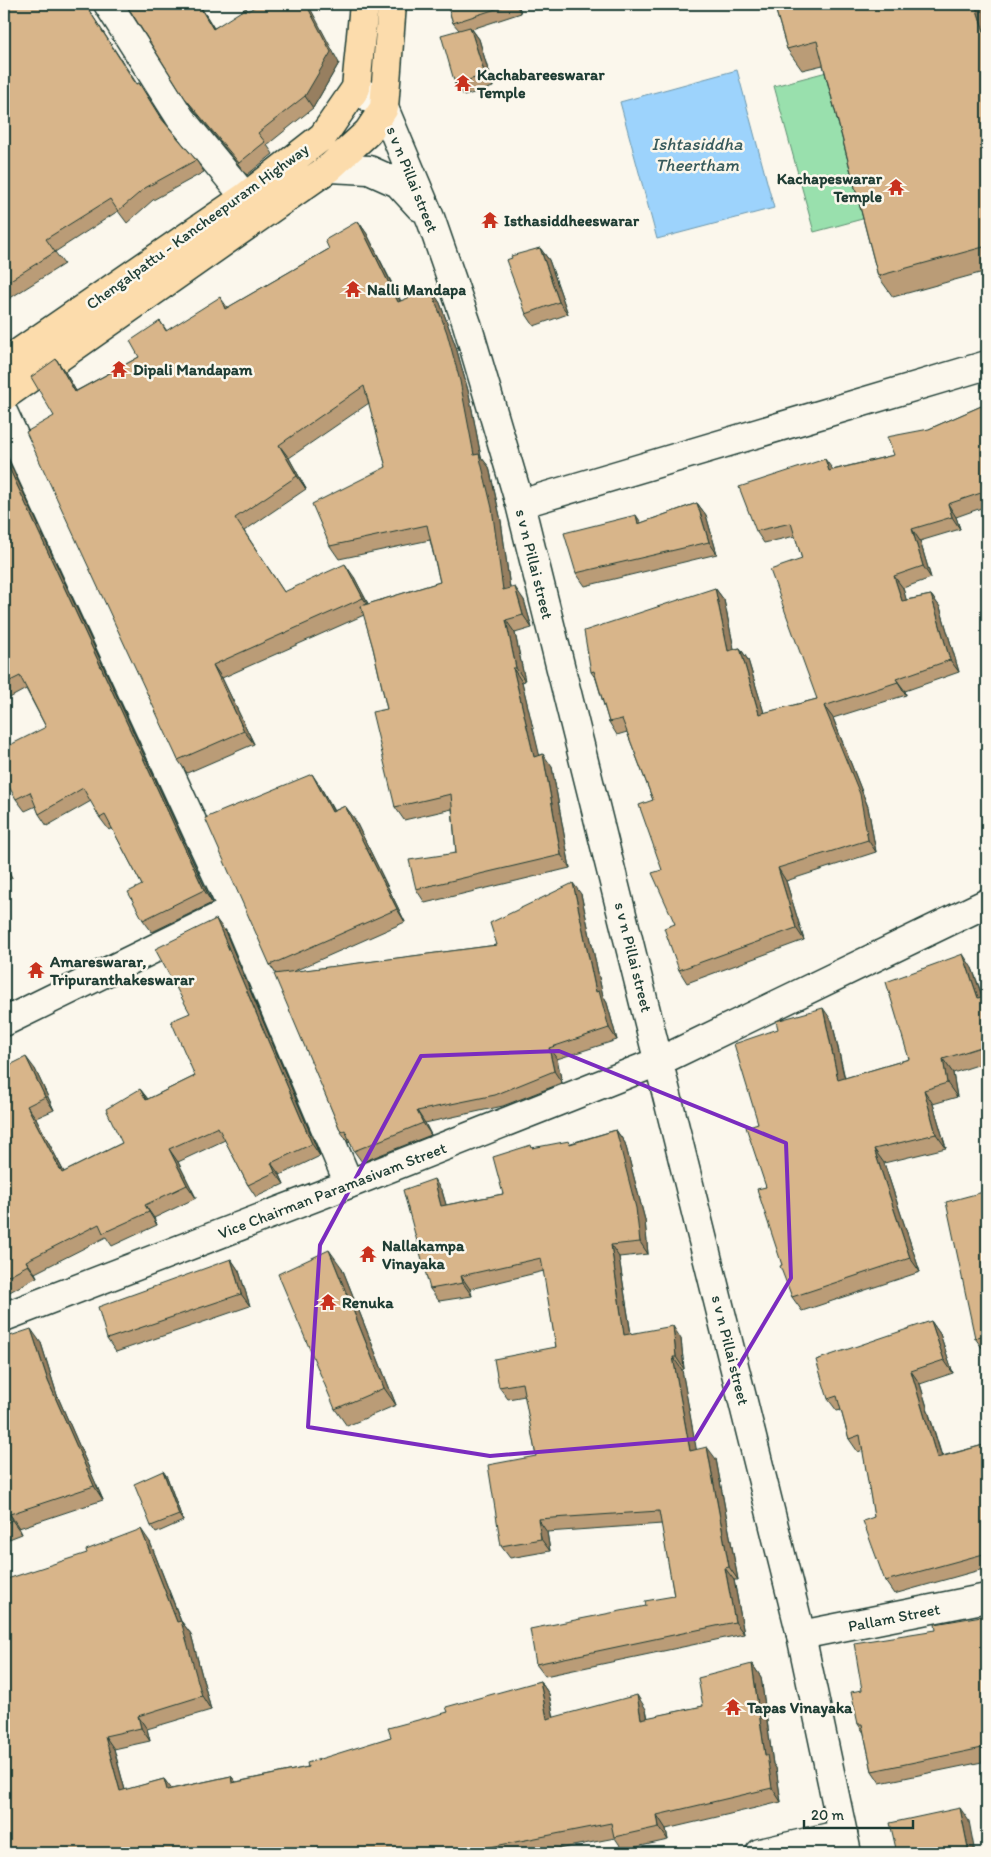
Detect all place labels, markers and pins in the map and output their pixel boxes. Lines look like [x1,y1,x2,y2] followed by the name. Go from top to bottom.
[476,65,605,103] place label: Kachabareeswarar Temple
[453,73,473,93] temple icon: Kachabareeswarar Temple
[777,169,883,207] place label: Kachapeswarar Temple
[886,177,906,197] temple icon: Kachapeswarar Temple
[480,210,500,230] temple icon: Isthasiddheeswarar
[504,211,640,230] place label: Isthasiddheeswarar
[343,279,363,299] temple icon: Nalli Mandapa
[367,280,466,300] place label: Nalli Mandapa
[109,359,129,379] temple icon: Dipali Mandapam
[133,360,253,380] place label: Dipali Mandapam
[49,952,195,990] place label: Amareswarar, Tripuranthakeswarar
[26,960,46,980] temple icon: Amareswarar, Tripuranthakeswarar
[382,1236,465,1274] place label: Nallakampa Vinayaka
[358,1244,378,1264] temple icon: Nallakampa Vinayaka
[318,1292,338,1312] temple icon: Renuka
[342,1293,394,1312] place label: Renuka
[723,1697,743,1717] temple icon: Tapas Vinayaka
[746,1698,853,1718] place label: Tapas Vinayaka

